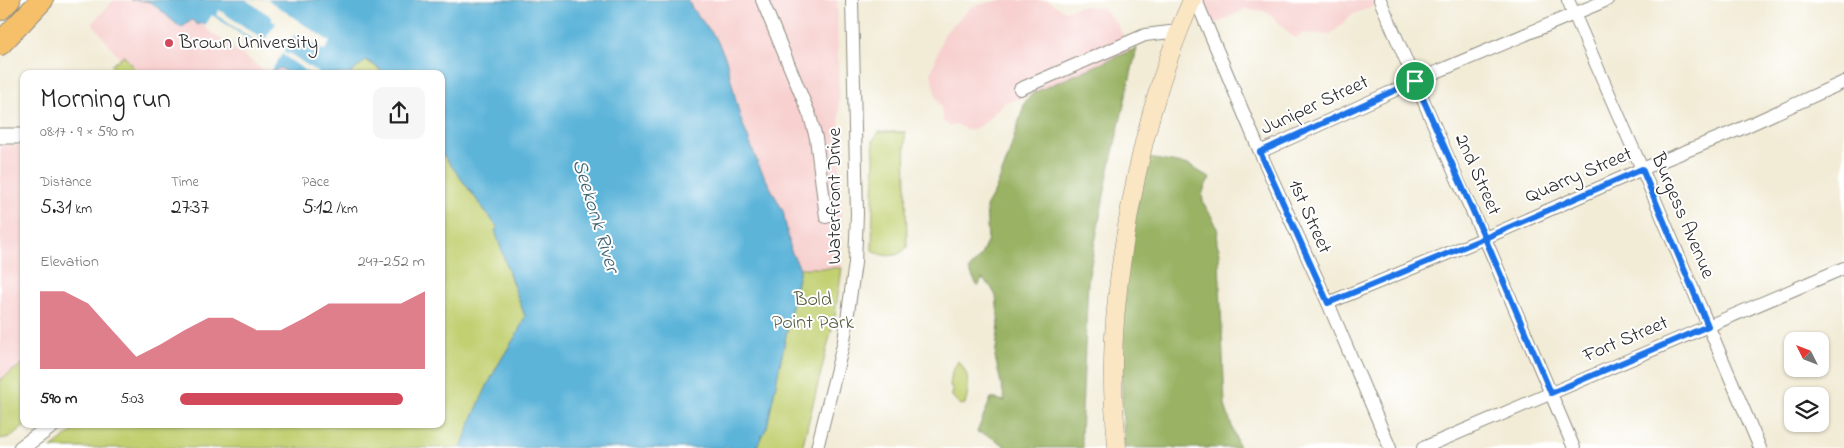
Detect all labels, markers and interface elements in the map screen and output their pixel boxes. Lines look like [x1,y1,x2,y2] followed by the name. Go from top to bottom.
[178,29,318,58] place label: Brown University
[163,37,175,49] marker: Brown University
[1394,60,1436,102] pin
[1401,67,1429,95] icon: arrive
[1256,68,1374,144] street label: Juniper Street
[40,80,171,121] text: Morning run
[373,87,425,139] button: share
[40,120,134,144] text: 08:17 · 9 × 590 m
[821,128,850,264] street label: Waterfront Drive
[1446,130,1508,221] street label: 2nd Street
[1521,140,1637,212] street label: Quarry Street
[1641,148,1722,284] street label: Burgess Avenue
[564,156,627,279] water label: Seekonk River
[40,172,92,193] text: Distance
[171,172,199,193] text: Time
[302,172,329,193] text: Pace
[1280,175,1338,259] street label: 1st Street
[40,193,72,223] text: 5.31
[171,193,209,223] text: 27:37
[302,193,333,223] text: 5:12
[72,199,92,220] text: km
[333,199,358,220] text: /km
[40,250,99,274] text: Elevation
[358,250,425,274] text: 247–252 m
[772,286,854,338] park label: Bold Point Park
[1578,309,1673,371] street label: Fort Street
[1784,332,1829,378] north arrow
[1784,332,1829,432] map controls
[40,387,77,411] text: 590 m
[120,387,144,411] text: 5:03
[1784,387,1829,432] button: layers

